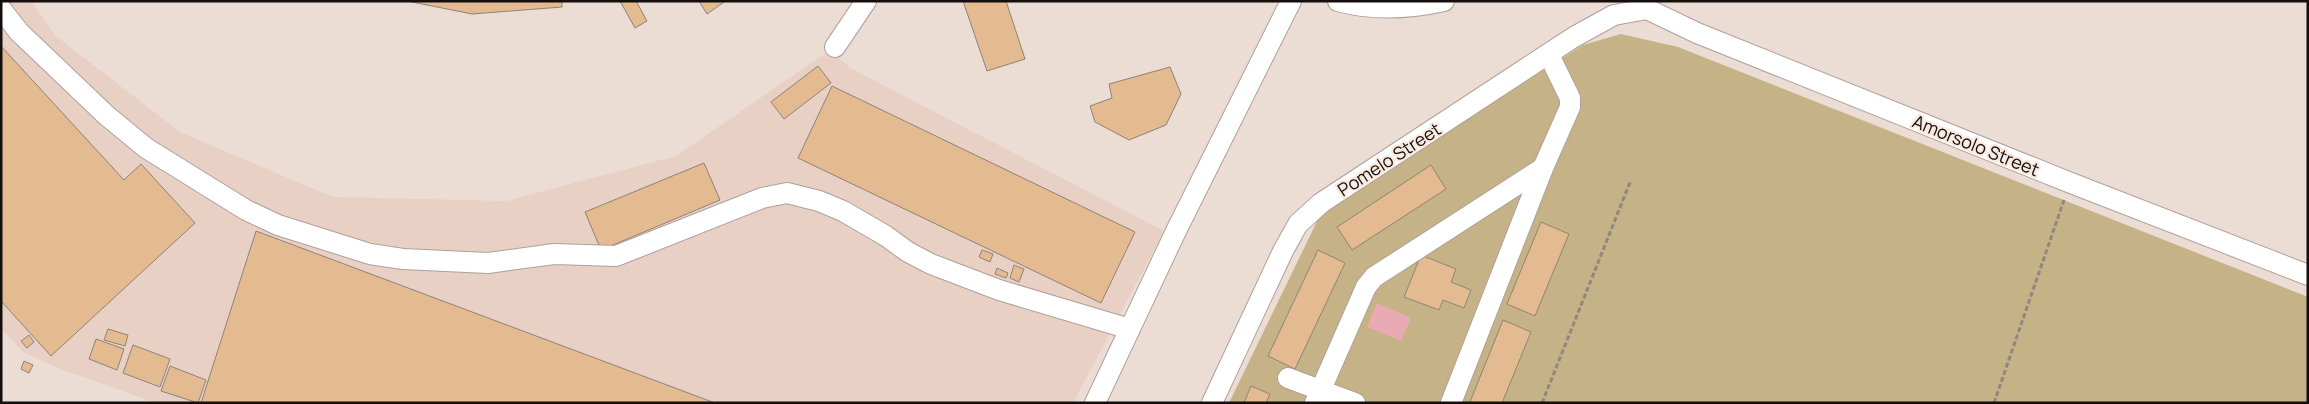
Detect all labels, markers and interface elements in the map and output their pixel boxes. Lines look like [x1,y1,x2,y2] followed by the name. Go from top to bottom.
[1909,109,2043,181] street label: Amorsolo Street
[1333,117,1445,201] street label: Pomelo Street

